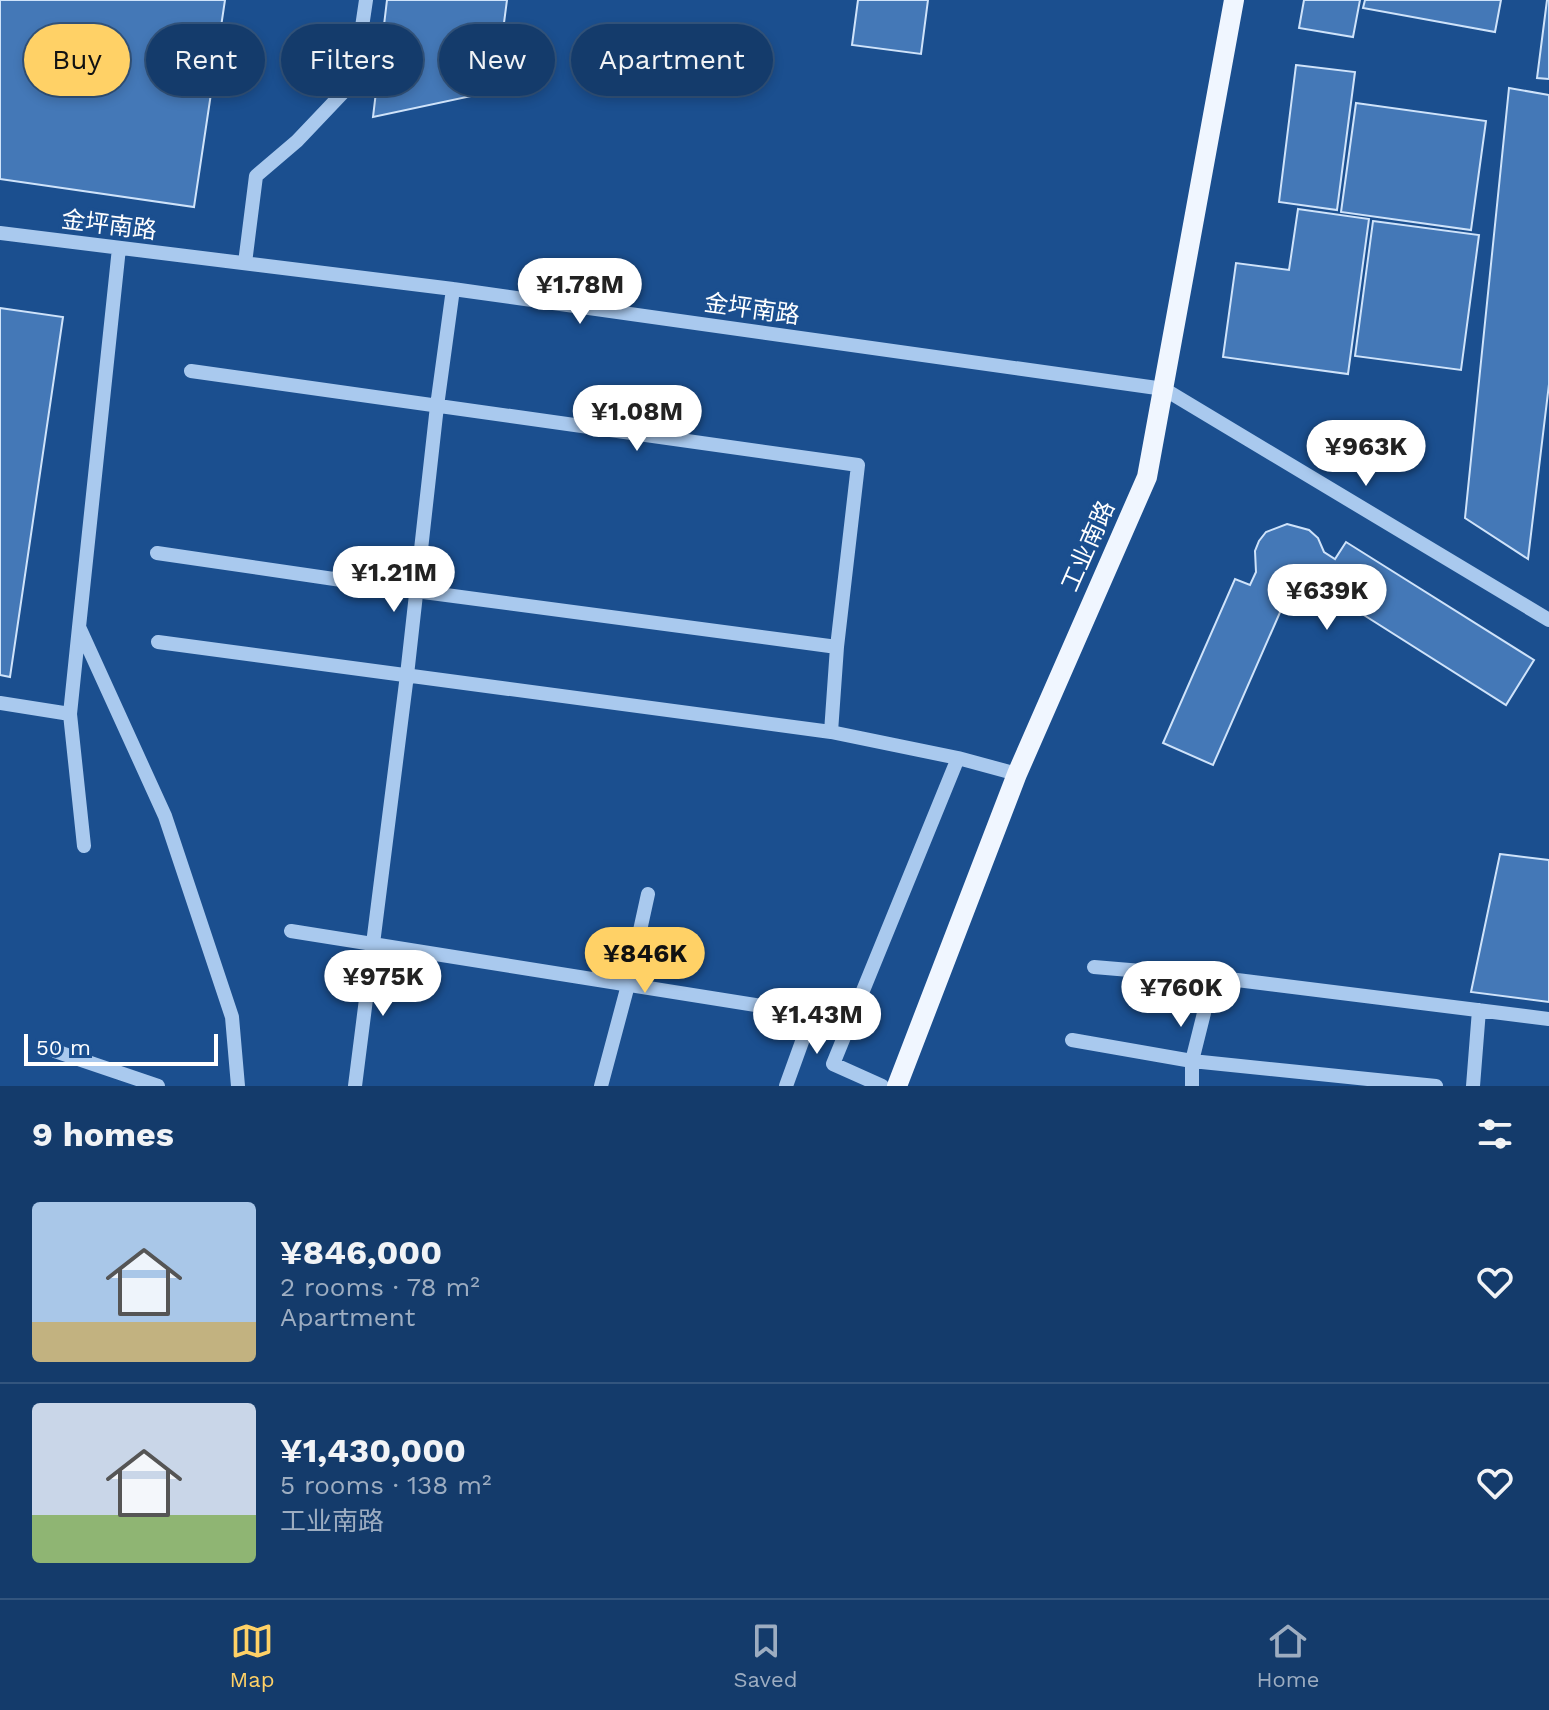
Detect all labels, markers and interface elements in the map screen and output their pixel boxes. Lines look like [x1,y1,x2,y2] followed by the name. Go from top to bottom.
[24,24,130,96] chip: Buy
[146,24,265,96] chip: Rent
[281,24,423,96] chip: Filters
[439,24,555,96] chip: New
[571,24,773,96] chip: Apartment
[60,205,158,245] street label: 金坪南路
[515,258,645,326] pin: ¥1.78M
[536,269,624,299] text: ¥1.78M
[703,288,801,330] street label: 金坪南路
[572,385,702,453] pin: ¥1.08M
[591,396,683,426] text: ¥1.08M
[1310,420,1422,488] pin: ¥963K
[1325,431,1407,461] text: ¥963K
[1056,496,1120,596] street label: 工业南路
[329,546,459,614] pin: ¥1.21M
[351,557,437,587] text: ¥1.21M
[1271,564,1383,632] pin: ¥639K
[1286,575,1368,605] text: ¥639K
[589,927,701,995] pin: ¥846K
[603,938,687,968] text: ¥846K
[327,950,439,1018] pin: ¥975K
[342,961,424,991] text: ¥975K
[1125,961,1237,1029] pin: ¥760K
[1139,972,1223,1002] text: ¥760K
[752,988,882,1056] pin: ¥1.43M
[771,999,863,1029] text: ¥1.43M
[24,1030,218,1066] scale bar
[36,1035,91,1060] text: 50 m
[1473,1112,1517,1156] icon: filters
[32,1114,174,1154] text: 9 homes
[280,1232,442,1272] text: ¥846,000
[96,1234,192,1330] icon: home
[1473,1260,1517,1304] icon: heart
[280,1272,480,1302] text: 2 rooms · 78 m²
[280,1302,416,1332] text: Apartment
[280,1430,466,1470] text: ¥1,430,000
[96,1435,192,1531] icon: home
[1473,1461,1517,1505] icon: heart
[280,1470,491,1500] text: 5 rooms · 138 m²
[280,1506,384,1536] text: 工业南路
[230,1619,274,1692] tab: Map
[734,1619,797,1692] tab: Saved
[1257,1619,1319,1692] tab: Home

